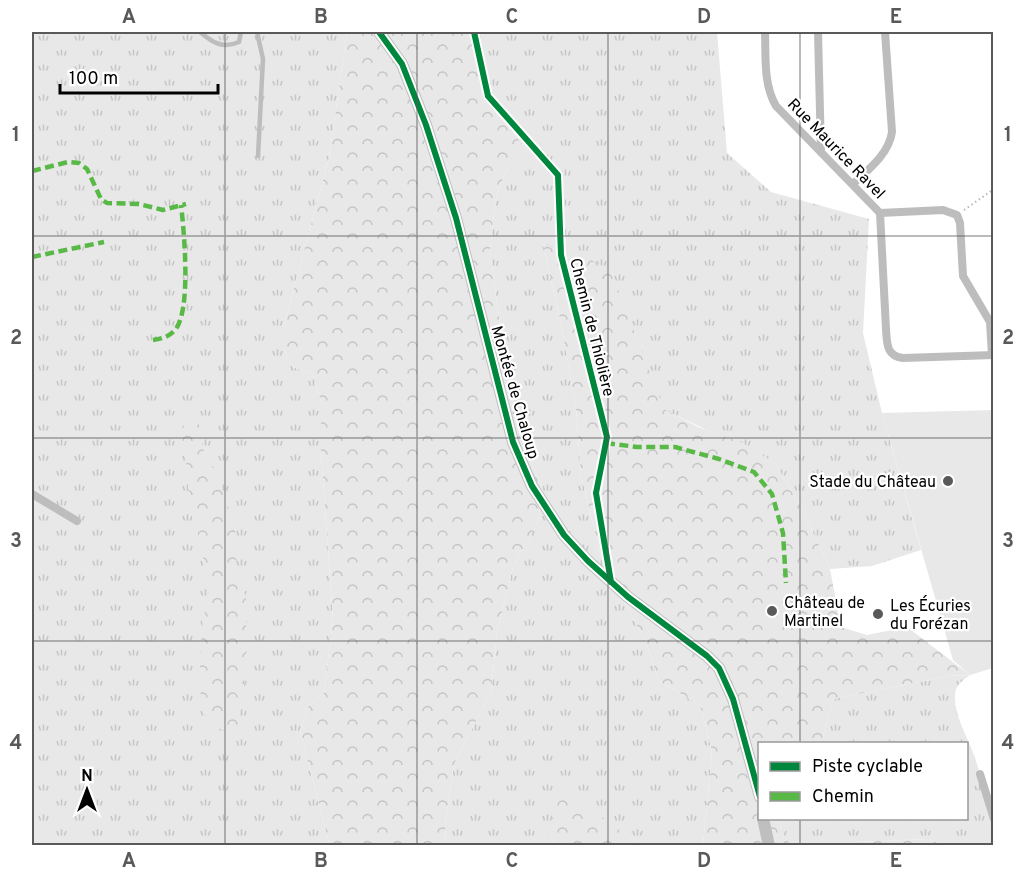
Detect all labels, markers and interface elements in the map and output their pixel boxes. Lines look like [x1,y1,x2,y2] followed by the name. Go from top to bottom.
[122,5,136,31] text: A
[314,5,328,31] text: B
[506,5,518,31] text: C
[697,5,711,31] text: D
[890,5,902,31] text: E
[60,57,218,95] scale bar
[69,68,118,91] text: 100 m
[782,95,889,204] street label: Rue Maurice Ravel
[12,123,20,149] text: 1
[1004,123,1012,149] text: 1
[564,256,618,399] street label: Chemin de Thiolière
[485,324,543,462] street label: Montée de Chaloup
[10,326,22,352] text: 2
[1002,326,1014,352] text: 2
[809,473,936,493] place label: Stade du Château
[941,474,955,488] marker: Stade du Château
[10,529,22,555] text: 3
[1002,529,1014,555] text: 3
[784,594,865,632] place label: Château de Martinel
[890,595,971,635] place label: Les Écuries du Forézan
[765,604,779,618] marker: Château de Martinel
[871,607,885,621] marker: Les Écuries du Forézan
[10,731,22,757] text: 4
[1002,731,1014,757] text: 4
[758,742,968,820] legend
[812,756,923,779] text: Piste cyclable
[57,760,117,820] north arrow
[81,767,93,787] text: N
[812,786,874,809] text: Chemin
[122,849,136,875] text: A
[314,849,328,875] text: B
[506,849,518,875] text: C
[697,849,711,875] text: D
[890,849,902,875] text: E

